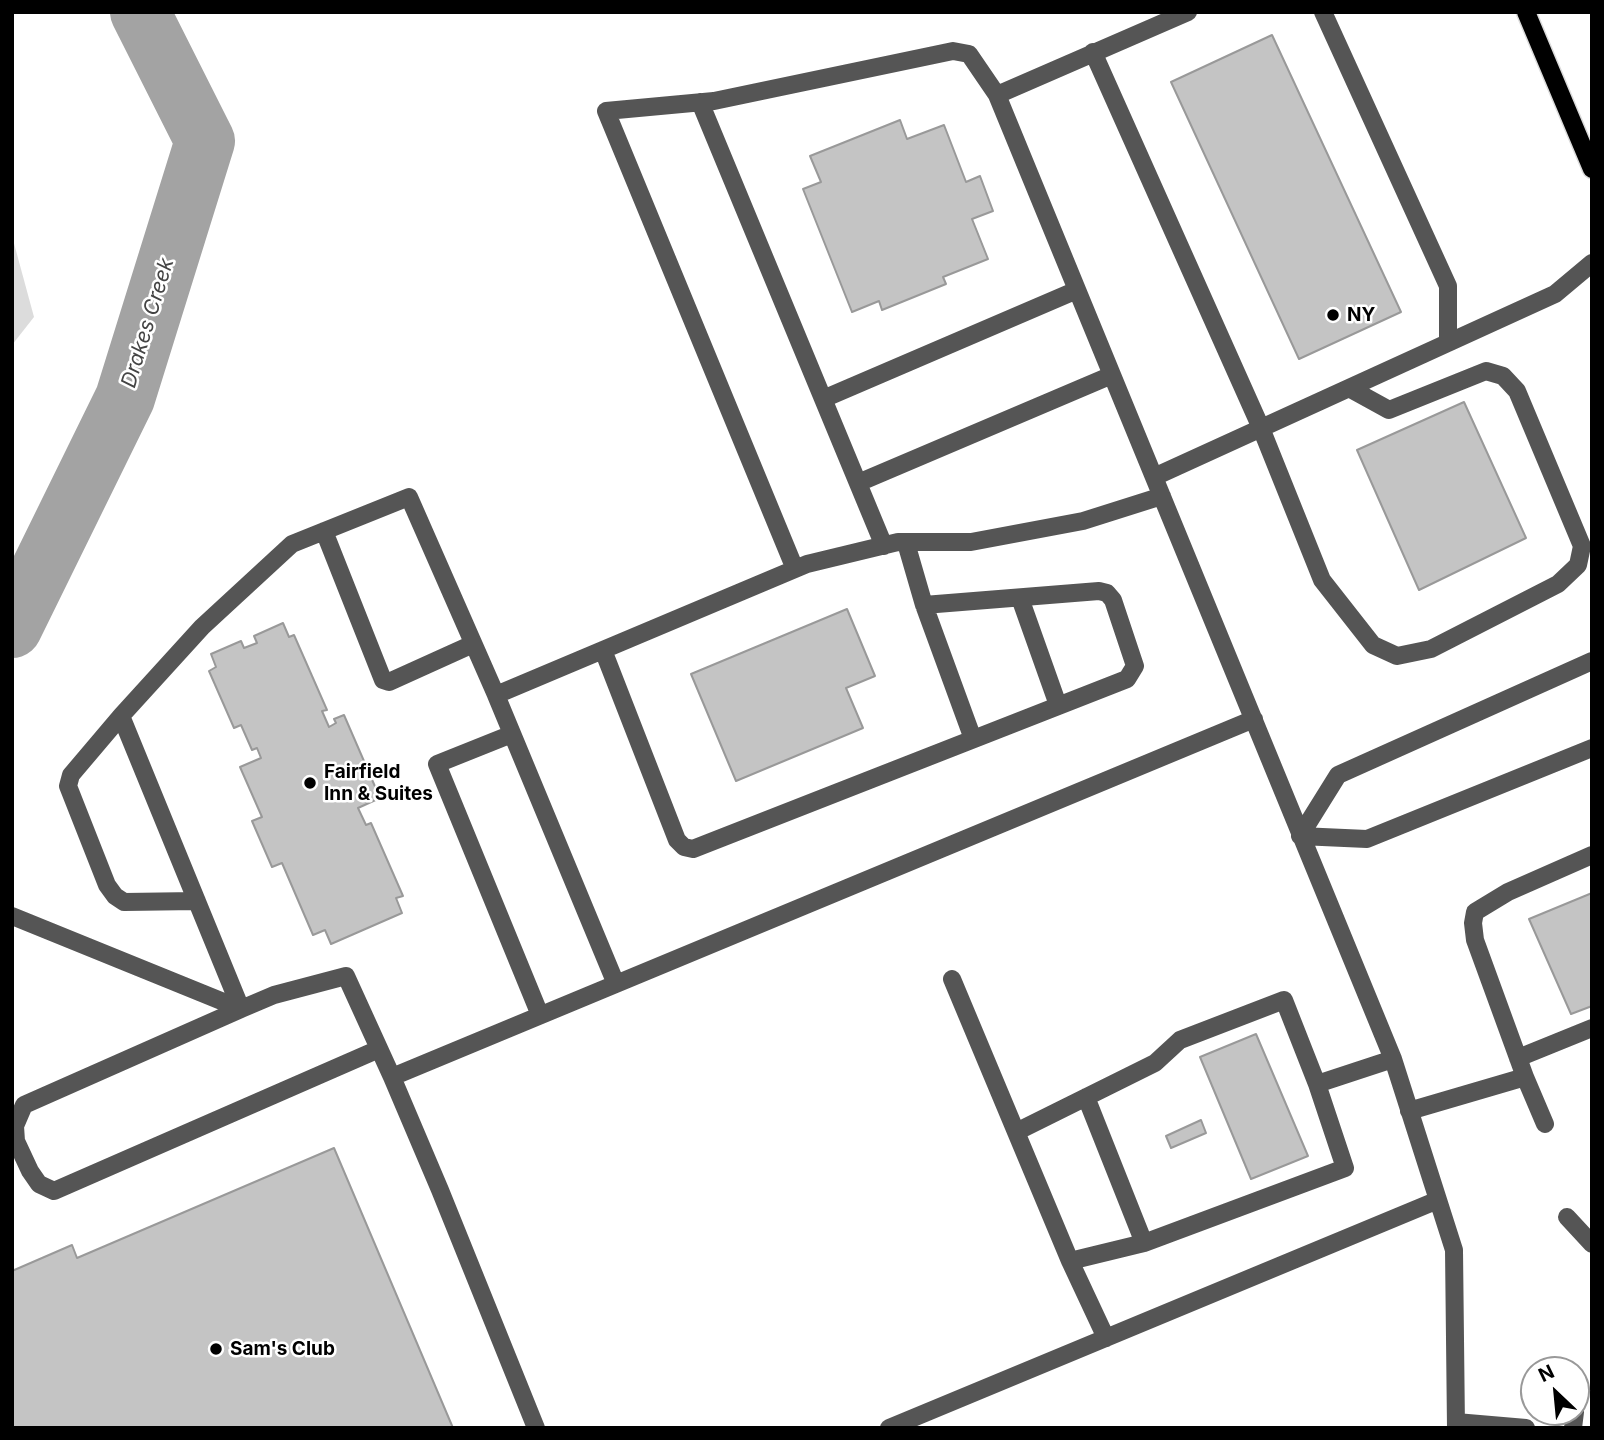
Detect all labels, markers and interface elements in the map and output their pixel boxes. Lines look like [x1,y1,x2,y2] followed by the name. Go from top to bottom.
[116,255,180,391] water label: Drakes Creek
[1347,304,1375,326] place label: NY
[1325,307,1341,323] marker: NY
[324,761,433,805] place label: Fairfield Inn & Suites
[302,775,318,791] marker: Fairfield Inn & Suites
[230,1338,335,1360] place label: Sam's Club
[208,1341,224,1357] marker: Sam's Club
[1520,1356,1590,1426] north arrow
[1535,1360,1558,1387] text: N

